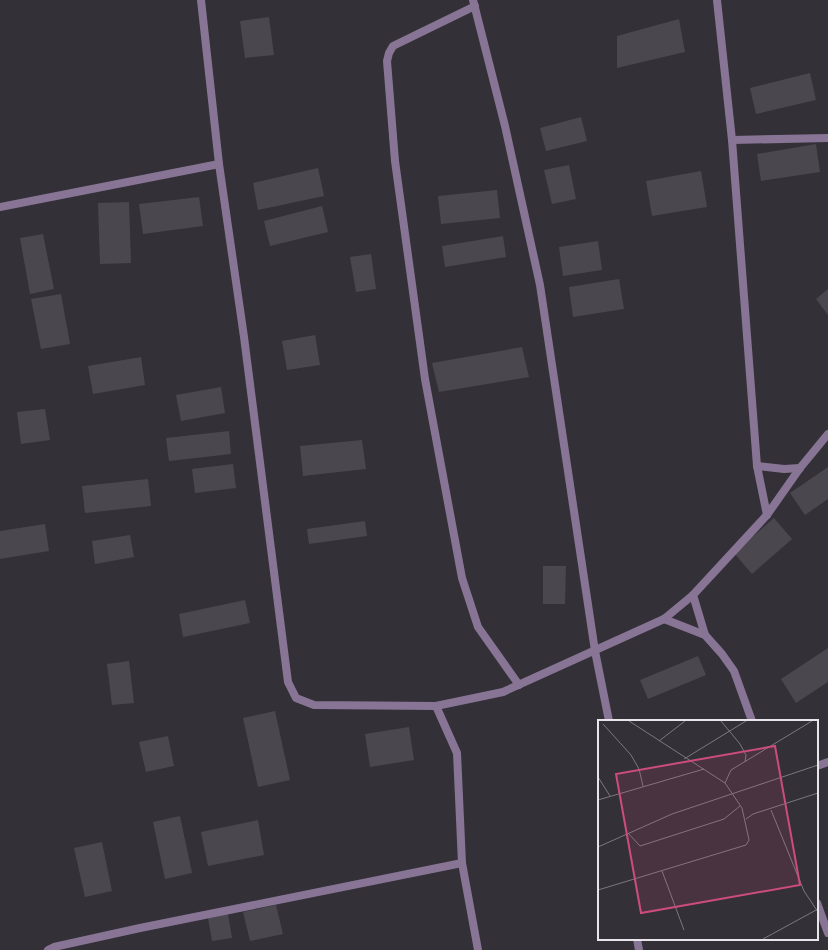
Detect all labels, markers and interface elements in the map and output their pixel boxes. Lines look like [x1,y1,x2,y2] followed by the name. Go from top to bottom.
[598,720,818,940] inset map

